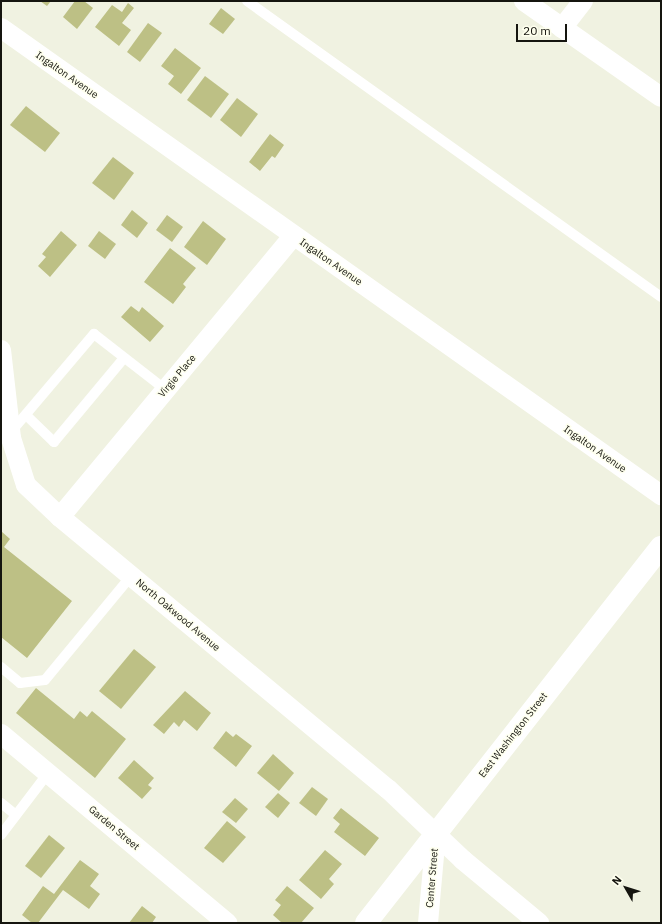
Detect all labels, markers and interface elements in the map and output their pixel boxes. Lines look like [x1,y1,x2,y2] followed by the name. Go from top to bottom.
[518,16,569,42] scale bar
[523,23,551,38] text: 20 m
[33,49,101,101] street label: Ingalton Avenue
[297,236,365,288] street label: Ingalton Avenue
[156,352,198,400] street label: Virgie Place
[561,423,629,475] street label: Ingalton Avenue
[134,576,222,654] street label: North Oakwood Avenue
[476,690,550,780] street label: East Washington Street
[86,803,142,853] street label: Garden Street
[423,848,441,908] street label: Center Street
[606,868,646,908] north arrow
[609,873,625,888] text: N

